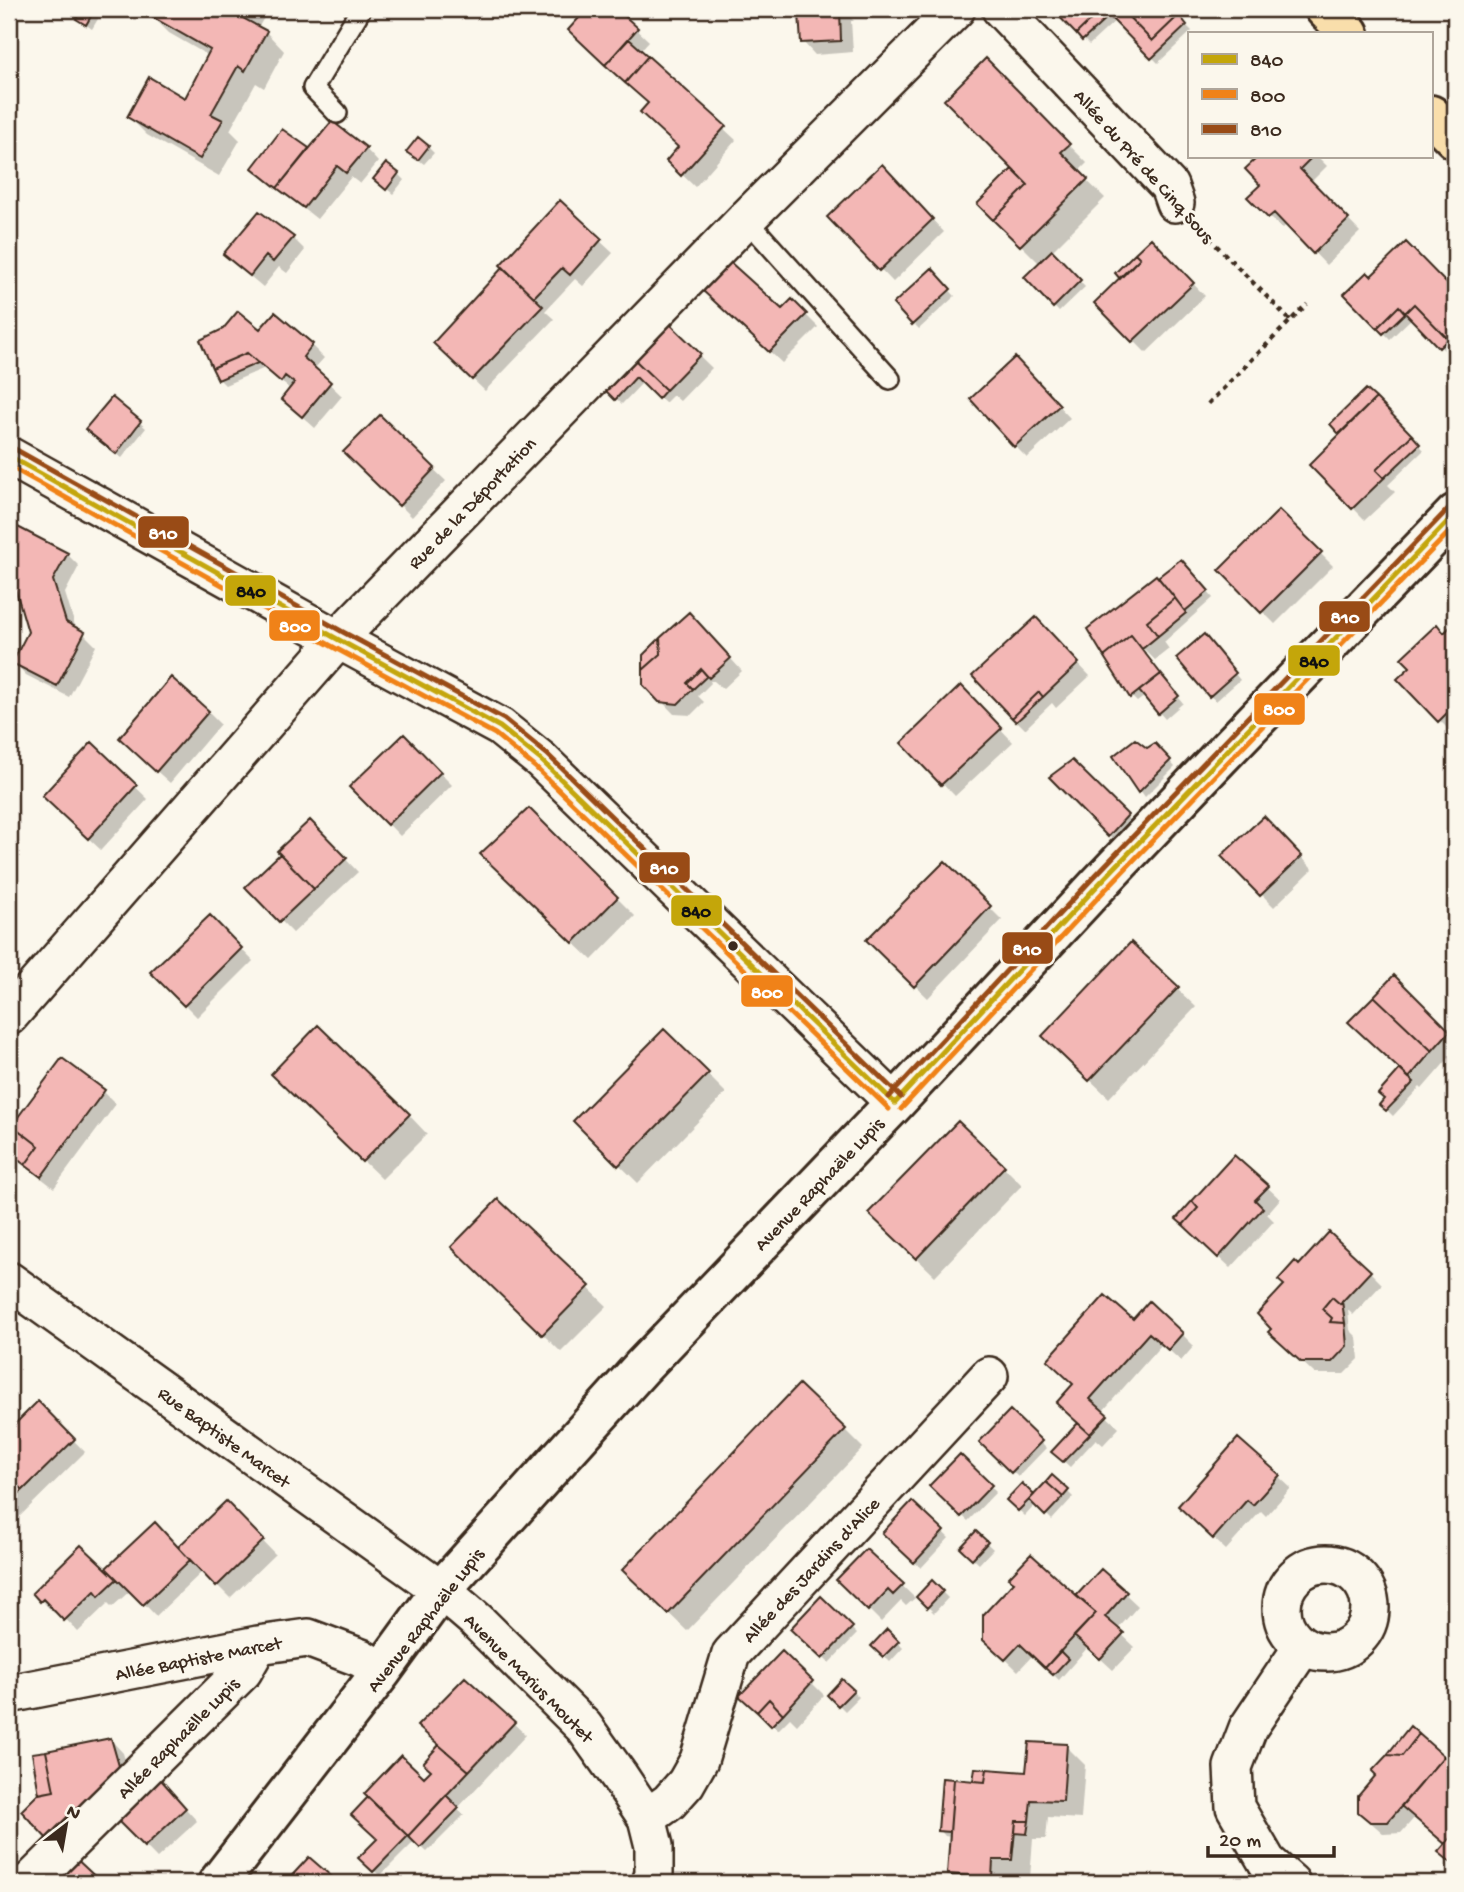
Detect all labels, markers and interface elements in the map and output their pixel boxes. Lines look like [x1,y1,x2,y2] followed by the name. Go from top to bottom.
[1188,32,1432,158] legend
[1250,50,1283,75] text: 840
[1067,86,1218,250] street label: Allée du Pré de Cinq Sous
[1250,86,1285,111] text: 800
[1250,120,1282,145] text: 810
[404,433,543,575] street label: Rue de la Déportation
[137,515,190,549] line badge: 810
[149,524,178,547] text: 810
[224,574,277,607] line badge: 840
[236,582,266,605] text: 840
[1318,600,1371,633] line badge: 810
[1331,608,1360,631] text: 810
[268,609,321,642] line badge: 800
[279,617,311,640] text: 800
[1287,644,1341,677] line badge: 840
[1299,652,1329,675] text: 840
[1253,692,1306,726] line badge: 800
[1263,700,1295,723] text: 800
[638,851,691,884] line badge: 810
[650,859,679,882] text: 810
[670,894,723,927] line badge: 840
[681,902,711,925] text: 840
[1001,931,1054,965] line badge: 810
[726,939,740,953] unlabelled marker
[1013,940,1042,963] text: 810
[740,974,794,1008] line badge: 800
[751,983,783,1006] text: 800
[751,1113,891,1257] street label: Avenue Raphaële Lupis
[152,1383,296,1496] street label: Rue Baptiste Marcet
[739,1494,886,1649] street label: Allée des Jardins d'Alice
[363,1544,491,1698] street label: Avenue Raphaële Lupis
[458,1610,599,1751] street label: Avenue Marius Moutet
[114,1633,286,1688] street label: Allée Baptiste Marcet
[114,1673,246,1805] street label: Allée Raphaëlle Lupis
[32,1790,102,1860] north arrow
[62,1800,84,1826] text: N
[1208,1815,1334,1859] scale bar
[1219,1830,1261,1855] text: 20 m

